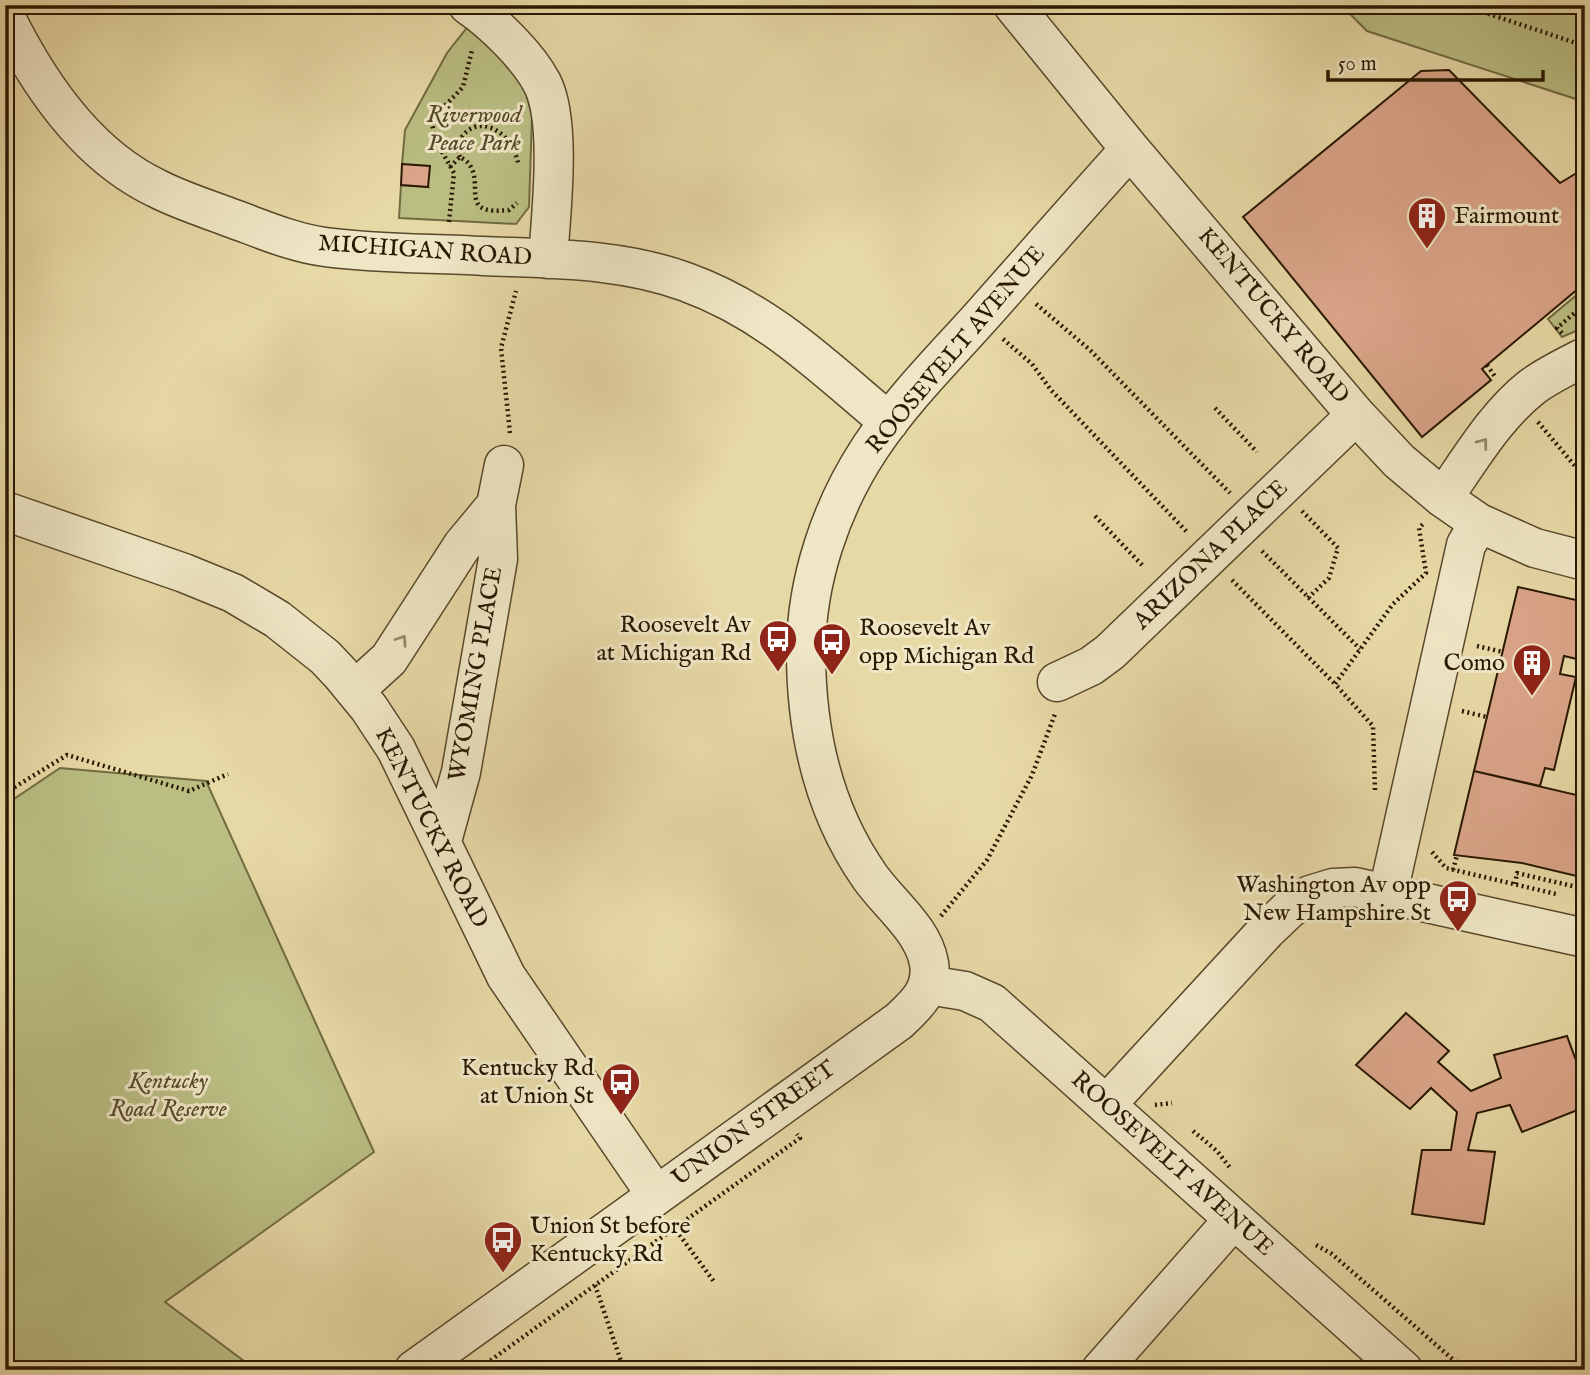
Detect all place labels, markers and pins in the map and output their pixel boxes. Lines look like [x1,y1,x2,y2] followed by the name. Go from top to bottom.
[1406,195,1448,250] building icon: Fairmount
[1454,201,1559,232] place label: Fairmount
[596,610,751,669] place label: Roosevelt Av at Michigan Rd
[859,613,1034,672] place label: Roosevelt Av opp Michigan Rd
[757,618,799,673] bus stop icon: Roosevelt Av at Michigan Rd
[811,621,853,676] bus stop icon: Roosevelt Av opp Michigan Rd
[1511,642,1553,697] building icon: Como
[1444,648,1505,679] place label: Como
[1236,870,1431,929] place label: Washington Av opp New Hampshire St
[1437,878,1479,933] bus stop icon: Washington Av opp New Hampshire St
[461,1053,594,1112] place label: Kentucky Rd at Union St
[600,1061,642,1116] bus stop icon: Kentucky Rd at Union St
[530,1211,691,1270] place label: Union St before Kentucky Rd
[482,1219,524,1274] bus stop icon: Union St before Kentucky Rd

